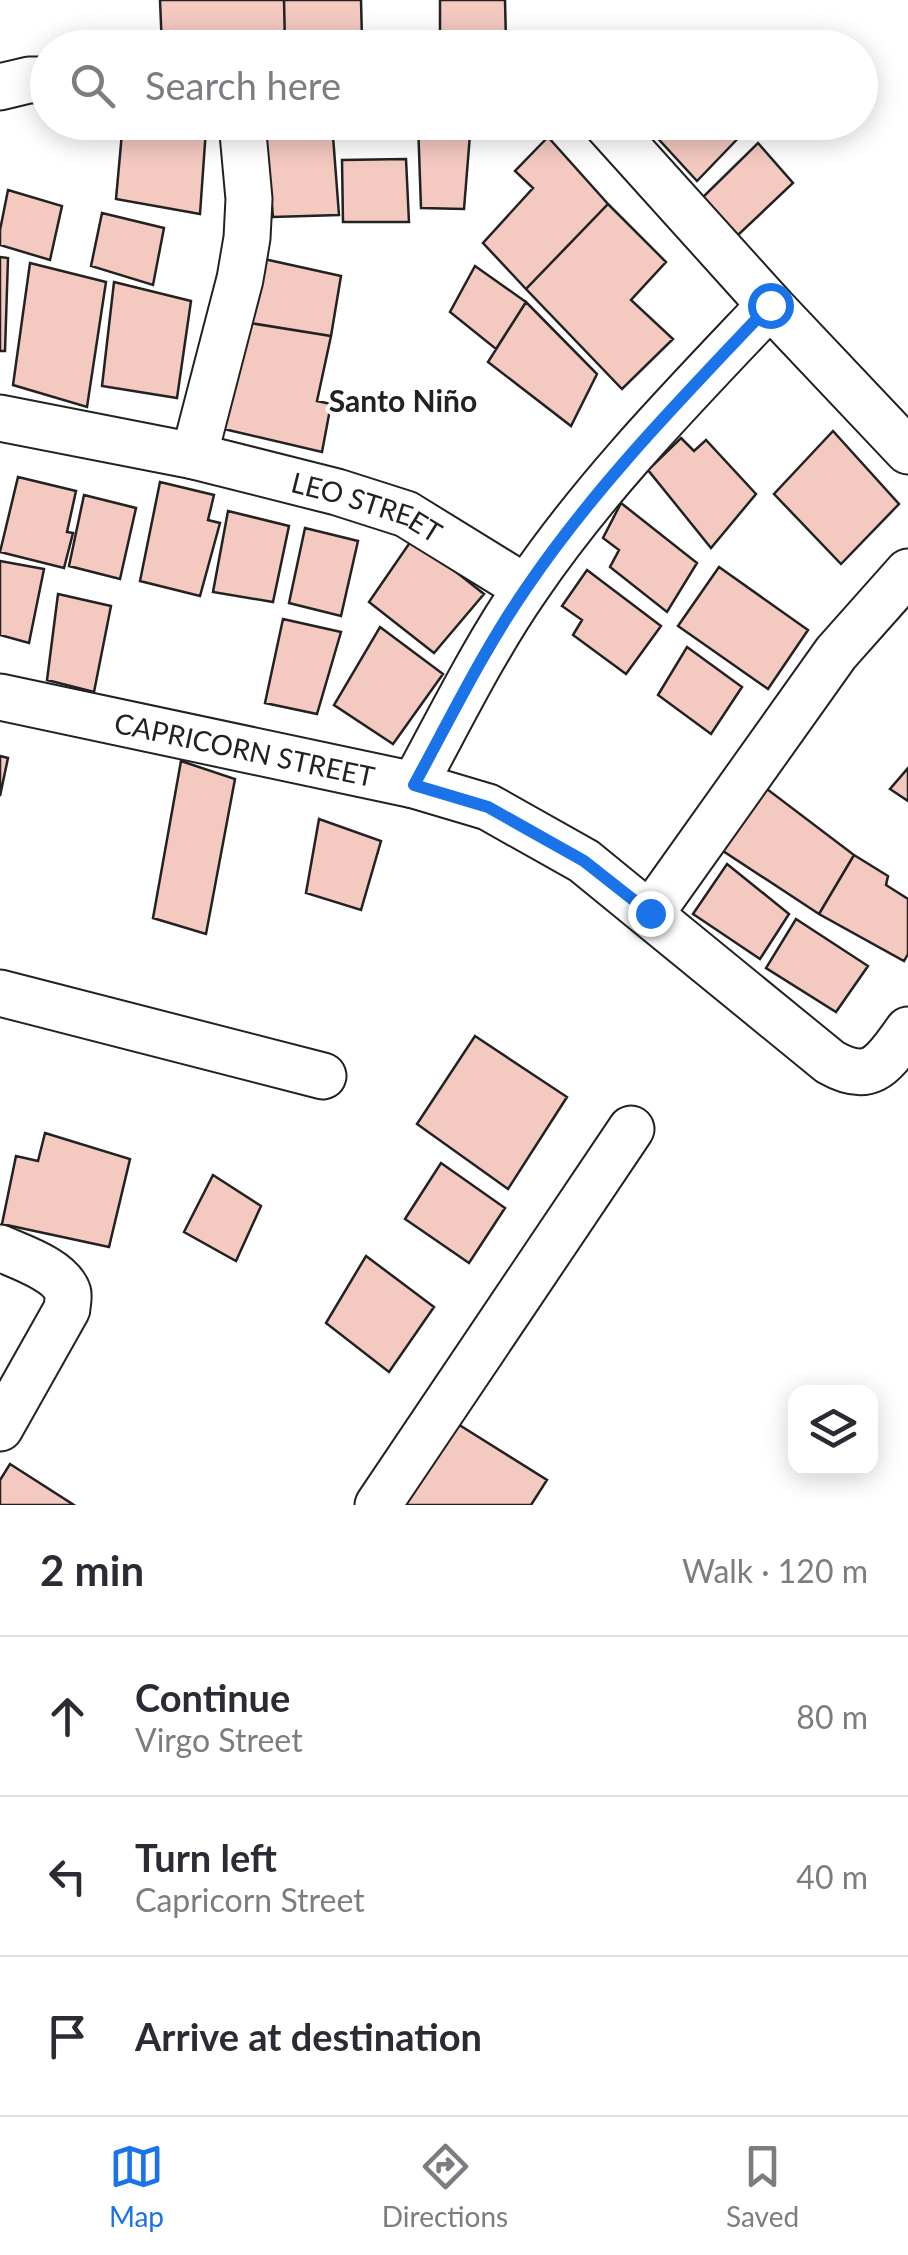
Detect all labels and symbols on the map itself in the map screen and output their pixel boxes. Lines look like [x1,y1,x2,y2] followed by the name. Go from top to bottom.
[748,283,794,329] route start
[329,382,477,418] district label: Santo Niño
[288,464,449,549] street label: LEO STREET
[111,705,378,793] street label: CAPRICORN STREET
[628,891,674,937] route end

